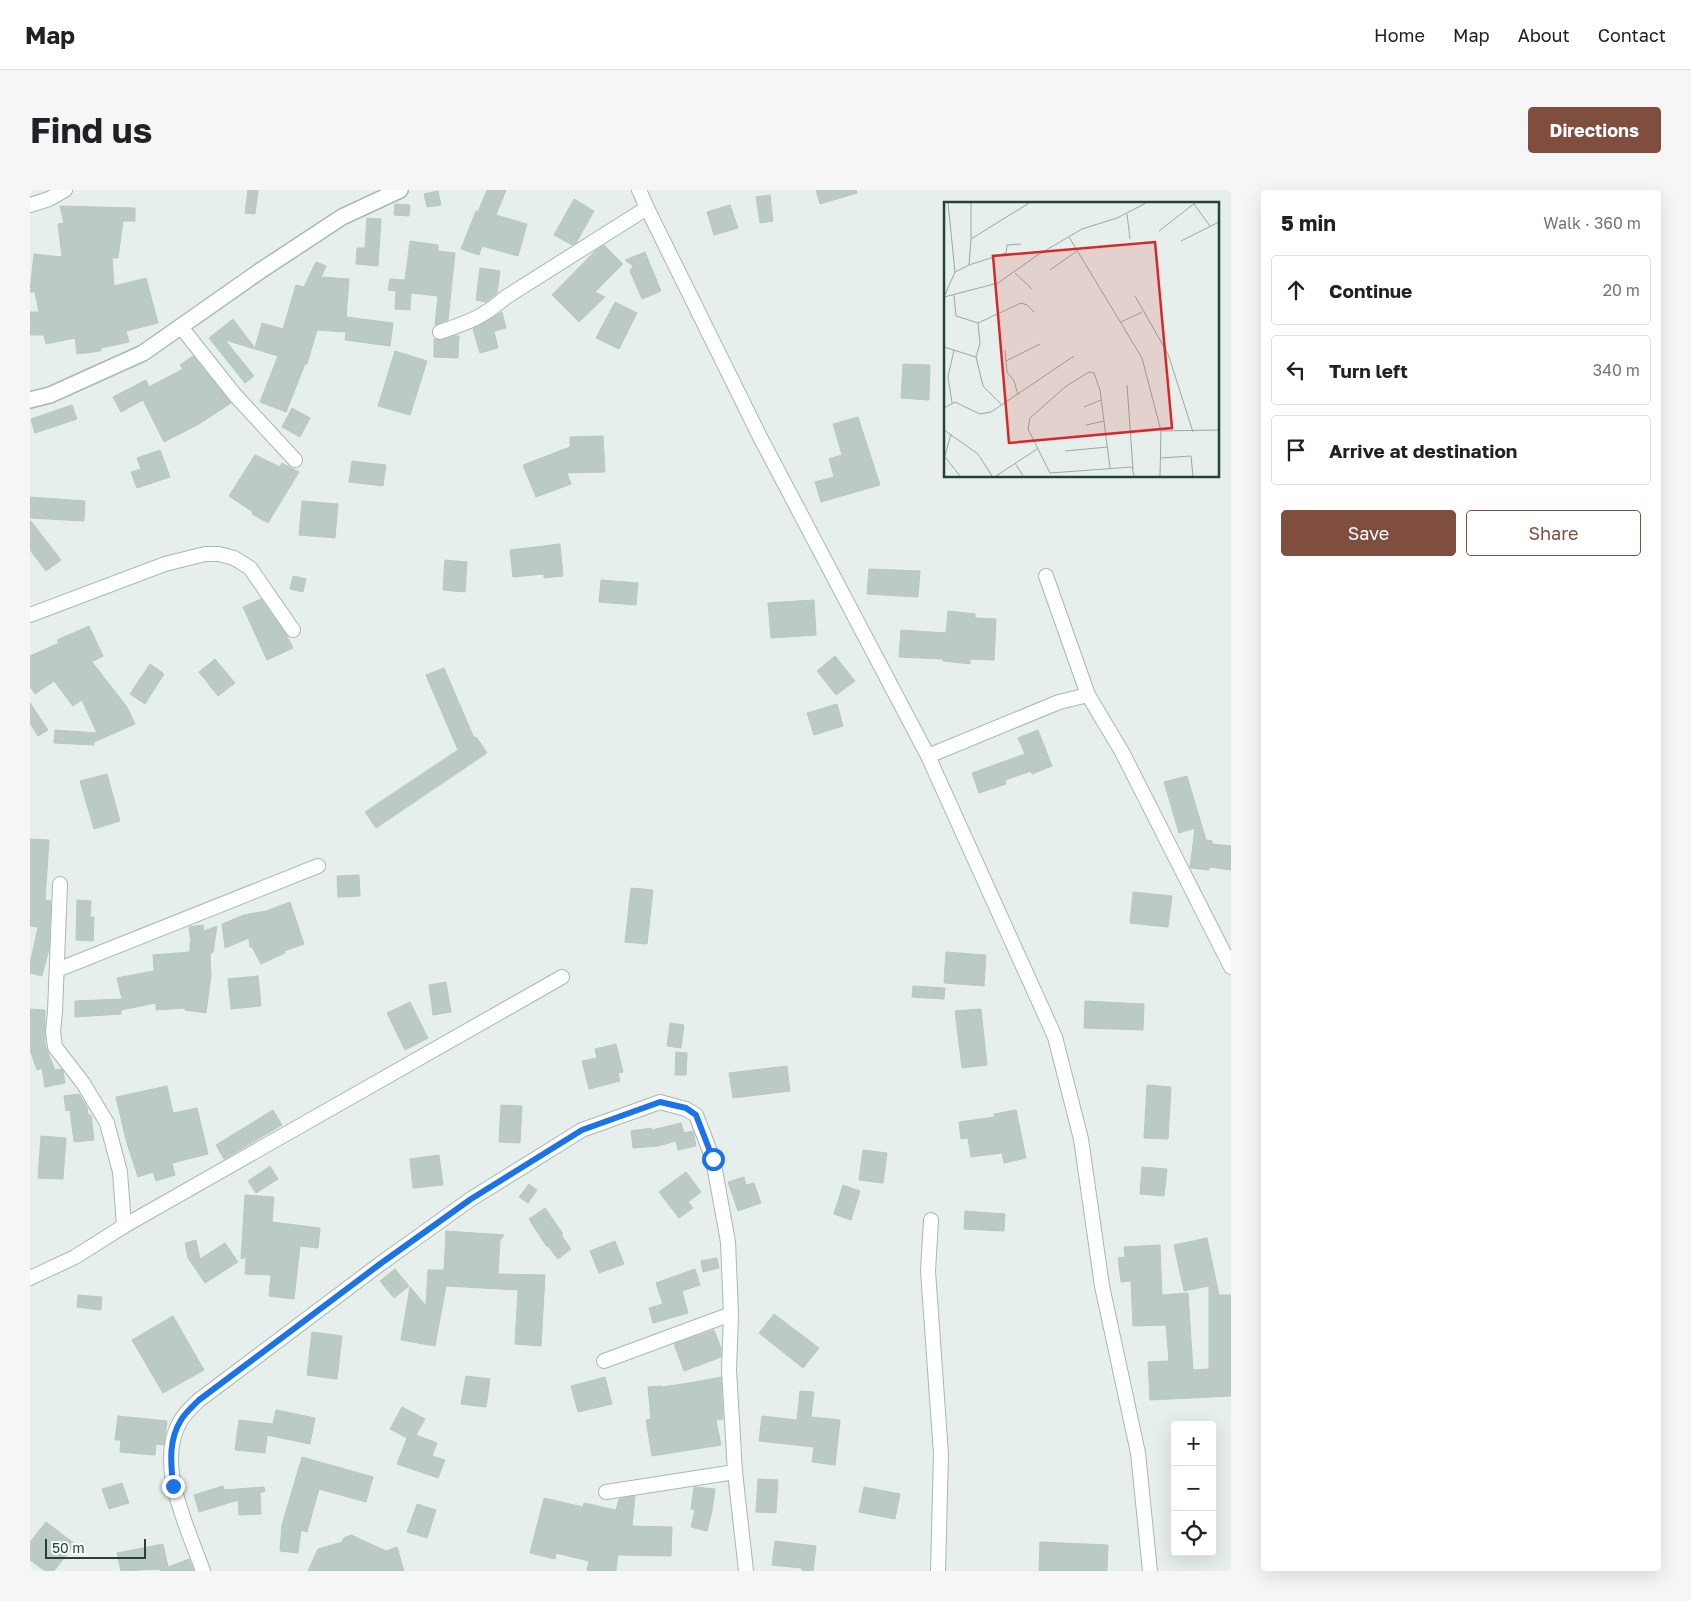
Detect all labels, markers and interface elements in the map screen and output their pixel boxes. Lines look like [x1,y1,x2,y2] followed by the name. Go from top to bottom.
[25,20,75,49] text: Map
[1374,24,1425,46] text: Home
[1453,24,1490,46] text: Map
[1518,24,1570,46] text: About
[1598,24,1666,46] text: Contact
[1528,107,1661,153] button: Directions
[30,109,152,151] text: Find us
[944,202,1218,478] inset map
[1281,210,1336,236] text: 5 min
[1543,213,1641,233] text: Walk · 360 m
[1282,276,1310,304] icon: ahead
[1329,279,1412,302] text: Continue
[1603,280,1640,300] text: 20 m
[1282,356,1310,384] icon: left
[1329,359,1408,382] text: Turn left
[1593,360,1640,380] text: 340 m
[1282,436,1310,464] icon: arrive
[1329,439,1517,462] text: Arrive at destination
[1281,510,1456,556] button: Save
[1466,510,1641,556] button: Share
[702,1148,725,1171] route start
[1171,1421,1216,1556] map controls
[1171,1421,1216,1466] button: +
[1171,1466,1216,1511] button: −
[162,1475,185,1498] route end
[1171,1511,1216,1556] button: locate
[45,1536,146,1559] scale bar
[52,1539,85,1556] text: 50 m

